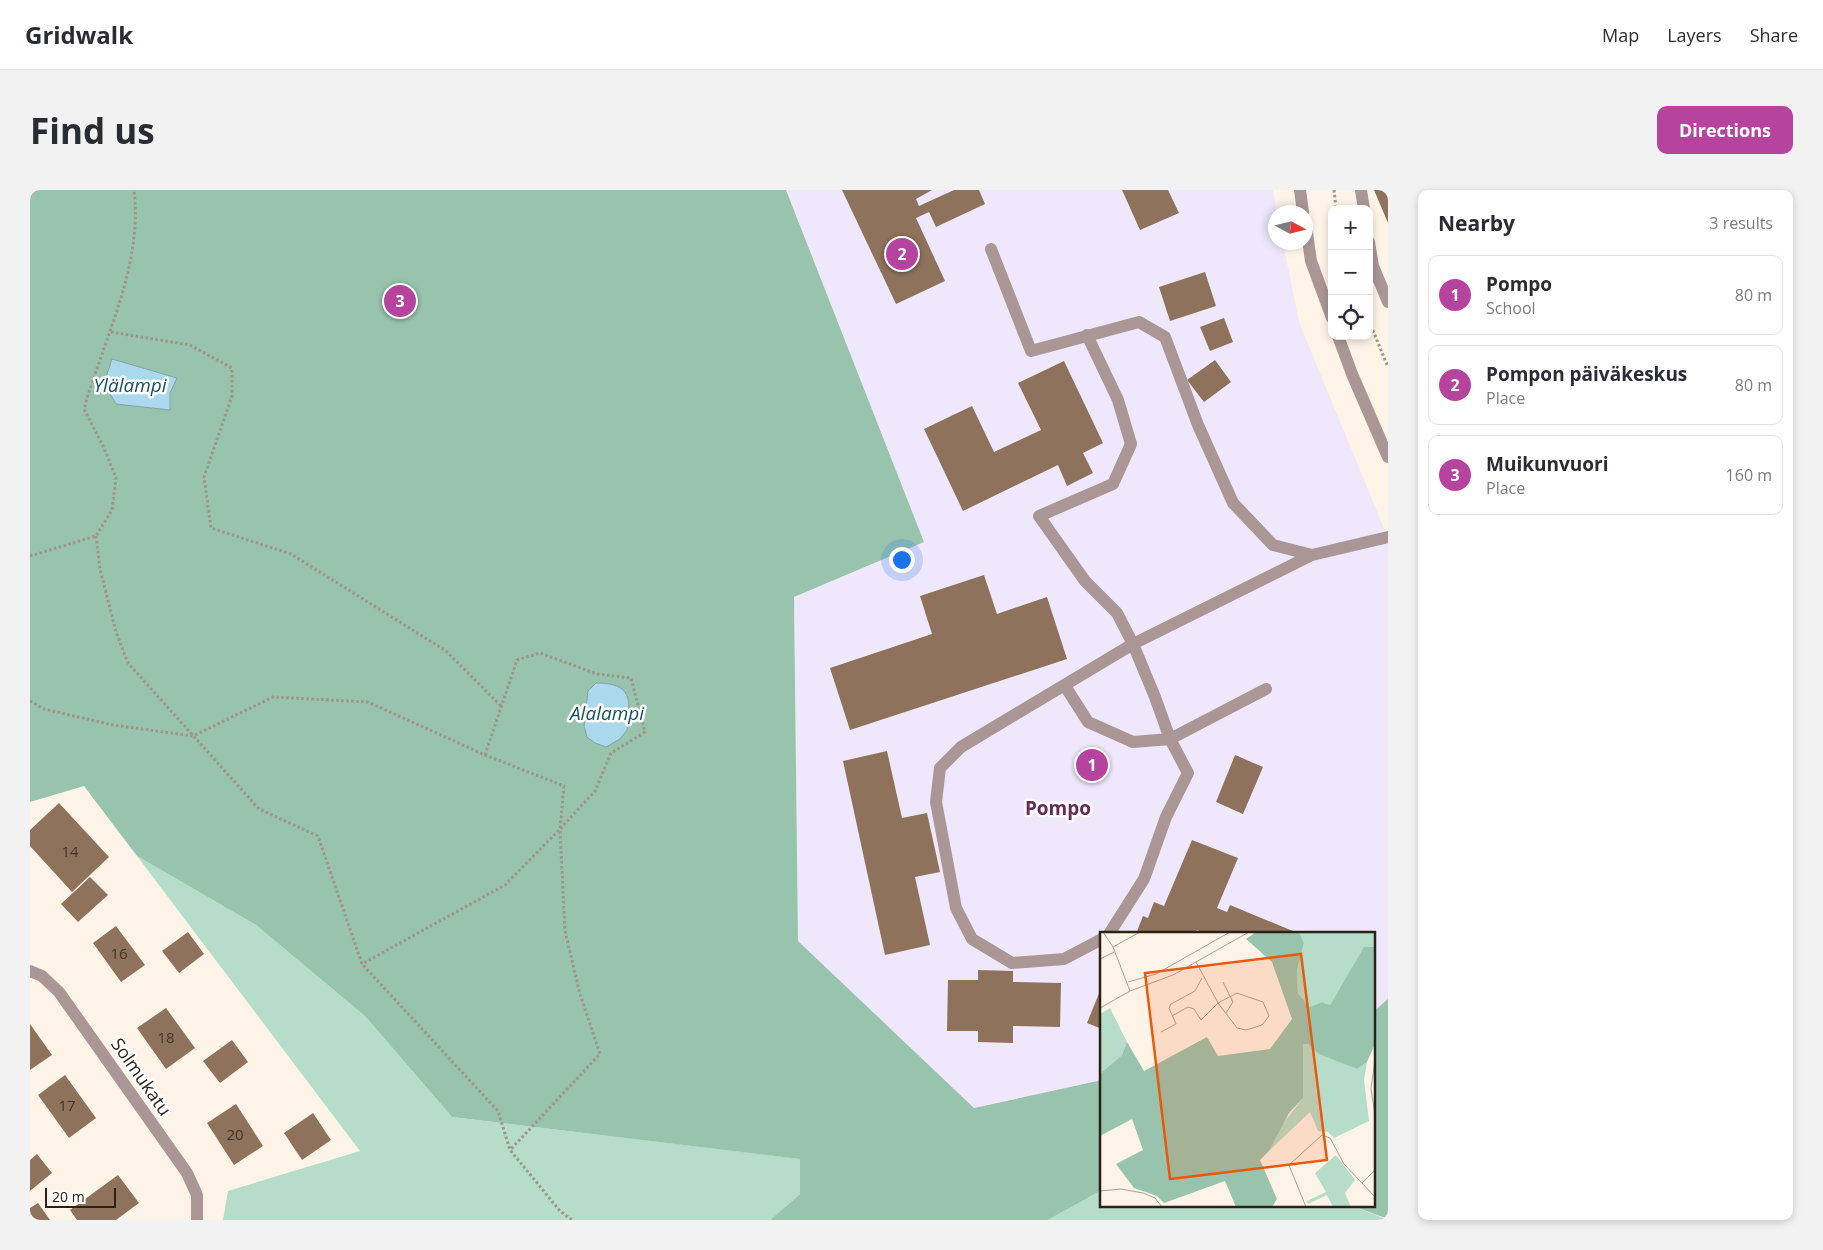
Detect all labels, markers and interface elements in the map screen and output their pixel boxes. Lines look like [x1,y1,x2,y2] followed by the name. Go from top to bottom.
[25,18,133,51] text: Gridwalk
[1602,23,1639,47] text: Map
[1667,23,1722,47] text: Layers
[1750,23,1798,47] text: Share
[1657,106,1793,154] button: Directions
[30,107,155,154] text: Find us
[1268,205,1313,250] north arrow
[1328,205,1373,340] map controls
[1328,205,1373,250] button: +
[1438,209,1515,237] text: Nearby
[1709,212,1773,234] text: 3 results
[886,235,918,273] pin: 2
[1328,250,1373,295] button: −
[1486,271,1552,297] text: Pompo
[384,282,416,320] pin: 3
[1450,284,1460,306] text: 1
[1735,284,1772,306] text: 80 m
[1328,295,1373,340] button: locate
[1486,297,1536,319] text: School
[1486,361,1687,387] text: Pompon päiväkeskus
[93,372,168,398] water label: Ylälampi
[1450,374,1460,396] text: 2
[1735,374,1772,396] text: 80 m
[1486,387,1525,409] text: Place
[1486,451,1608,477] text: Muikunvuori
[1450,464,1460,486] text: 3
[1726,464,1772,486] text: 160 m
[1486,477,1525,499] text: Place
[889,547,915,573] your location
[568,700,645,726] water label: Alalampi
[1076,746,1108,784] pin: 1
[1025,795,1091,821] district label: Pompo
[61,841,79,861] house number: 14
[1100,932,1376,1208] inset map
[110,943,128,963] house number: 16
[157,1027,175,1047] house number: 18
[106,1033,177,1120] street label: Solmukatu
[58,1095,76,1115] house number: 17
[226,1124,244,1144] house number: 20
[45,1185,116,1208] scale bar
[52,1187,85,1206] text: 20 m

